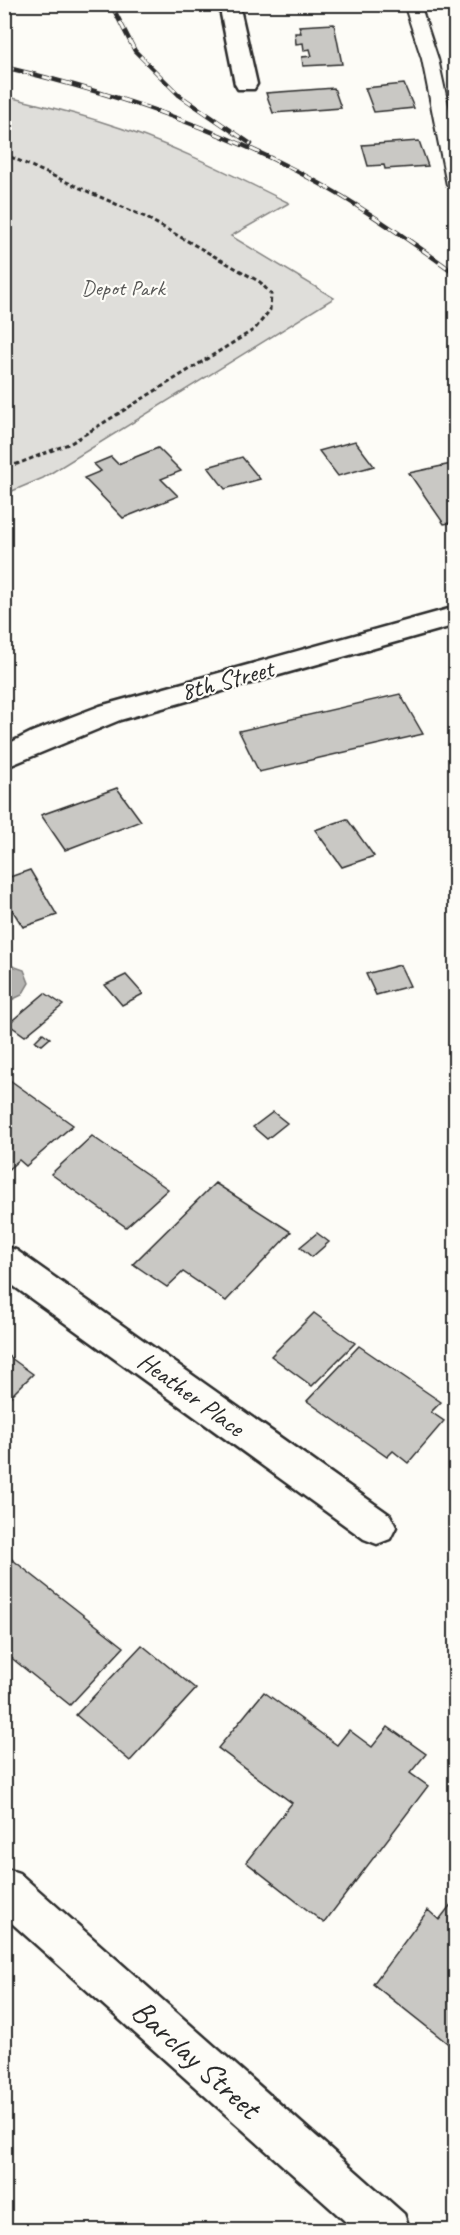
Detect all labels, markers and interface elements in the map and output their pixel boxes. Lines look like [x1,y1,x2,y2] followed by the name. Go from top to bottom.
[81,274,166,302] park label: Depot Park
[177,651,279,708] street label: 8th Street
[131,1344,252,1445] street label: Heather Place
[123,1990,271,2130] street label: Barclay Street

